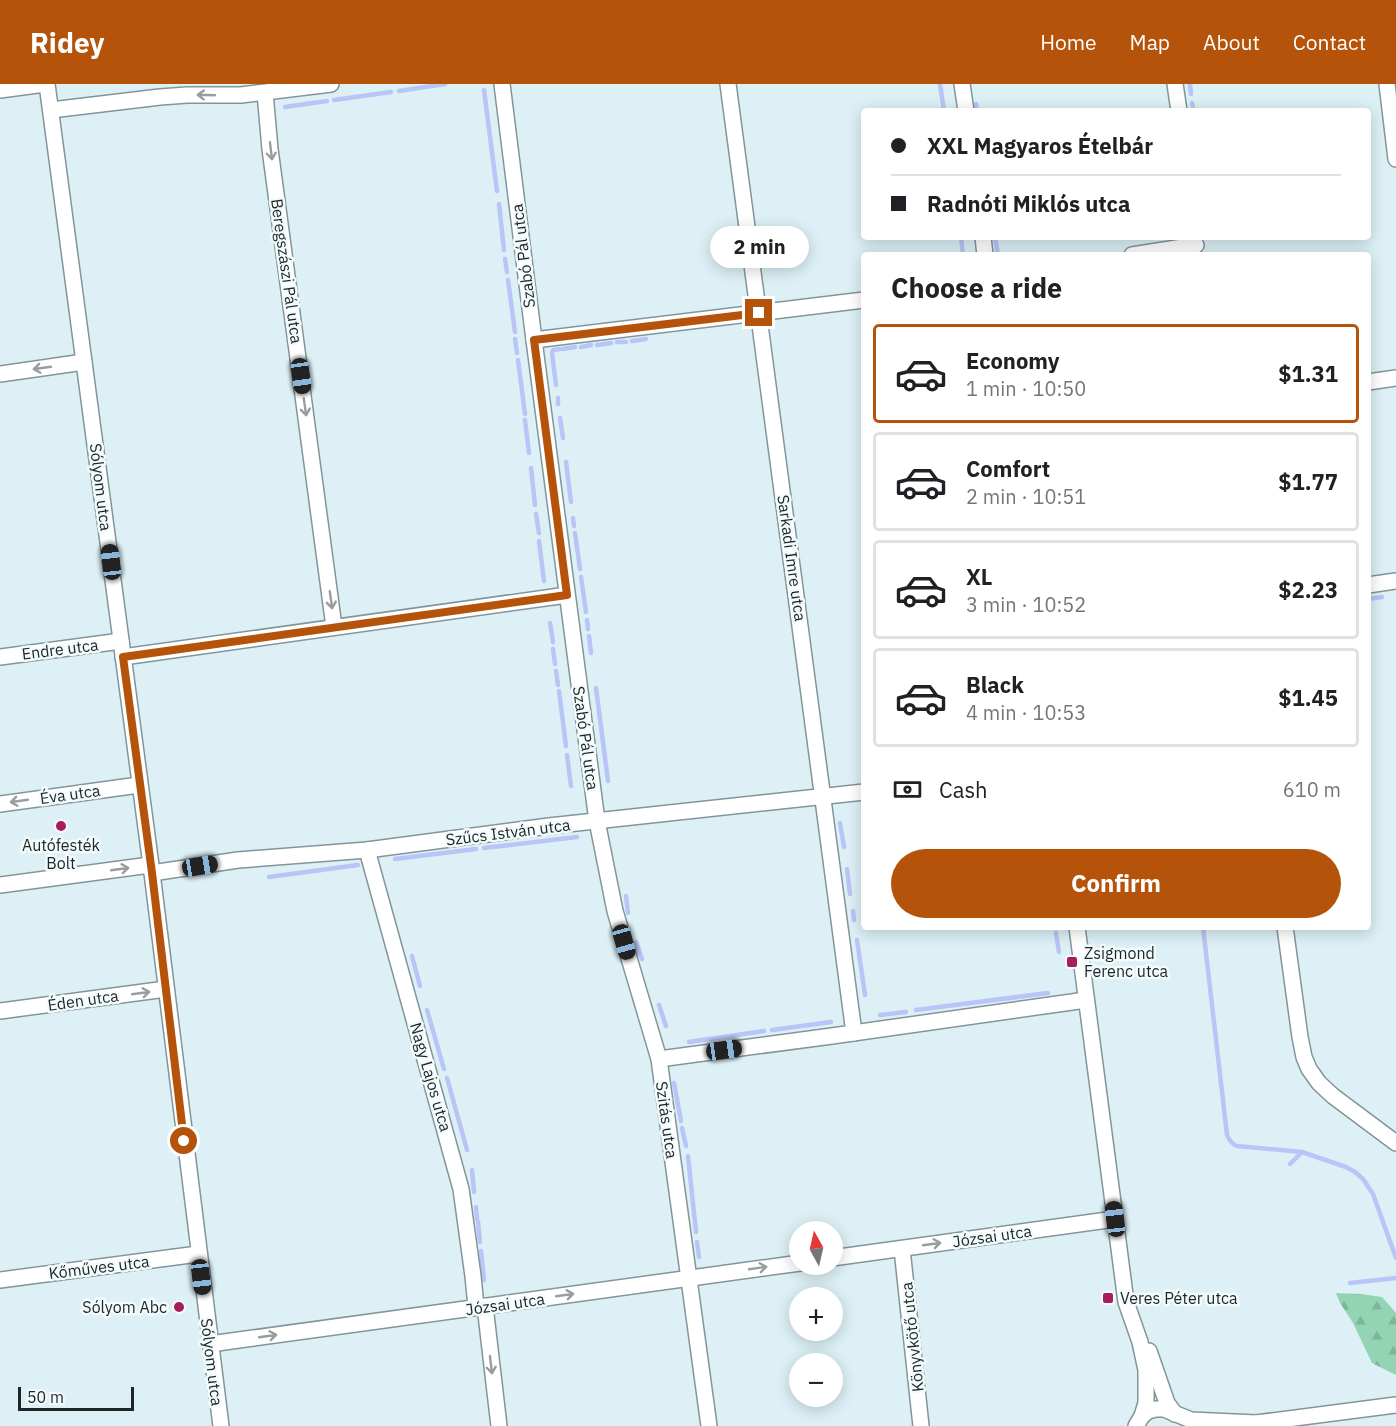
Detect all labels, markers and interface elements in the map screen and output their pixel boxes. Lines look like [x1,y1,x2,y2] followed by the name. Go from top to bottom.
[30,24,104,61] text: Ridey
[1040,28,1097,56] text: Home
[1130,28,1170,56] text: Map
[1203,28,1260,56] text: About
[1293,28,1366,56] text: Contact
[197,90,217,101] one-way arrow
[927,131,1153,160] text: XXL Magyaros Ételbár
[265,141,276,161] one-way arrow
[927,189,1131,218] text: Radnóti Miklós utca
[267,197,307,345] street label: Beregszászi Pál utca
[507,202,539,309] street label: Szabó Pál utca
[710,226,808,268] callout: 2 min
[733,233,786,260] text: 2 min
[891,270,1062,305] text: Choose a ride
[745,299,772,326] route end
[966,346,1060,375] text: Economy
[894,347,948,401] icon: car
[290,357,312,395] car
[1278,359,1338,388] text: $1.31
[33,363,53,374] one-way arrow
[966,375,1086,402] text: 1 min · 10:50
[299,396,310,416] one-way arrow
[86,442,116,532] street label: Sólyom utca
[966,454,1050,483] text: Comfort
[894,455,948,509] icon: car
[1278,467,1338,496] text: $1.77
[966,483,1086,510] text: 2 min · 10:51
[773,493,811,623] street label: Sarkadi Imre utca
[100,543,122,581] car
[966,562,992,591] text: XL
[894,563,948,617] icon: car
[1278,575,1338,604] text: $2.23
[325,590,336,610] one-way arrow
[966,591,1086,618] text: 3 min · 10:52
[20,634,100,664] street label: Endre utca
[966,670,1024,699] text: Black
[894,671,948,725] icon: car
[1278,683,1338,712] text: $1.45
[569,685,603,792] street label: Szabó Pál utca
[966,699,1086,726] text: 4 min · 10:53
[891,773,924,806] icon: cash
[939,775,988,804] text: Cash
[1283,776,1341,803] text: 610 m
[38,779,102,808] street label: Éva utca
[10,796,29,807] one-way arrow
[444,814,572,850] street label: Szűcs István utca
[54,819,68,833] marker: Autófesték Bolt
[22,835,101,873] place label: Autófesték Bolt
[891,849,1341,918] button: Confirm
[181,854,219,878] car
[110,863,130,874] one-way arrow
[610,922,638,962] car
[1084,943,1169,981] place label: Zsigmond Ferenc utca
[1065,955,1079,969] marker: Zsigmond Ferenc utca
[46,984,120,1015] street label: Éden utca
[131,987,151,998] one-way arrow
[406,1020,456,1134] street label: Nagy Lajos utca
[705,1039,743,1061] car
[652,1080,682,1160] street label: Szitás utca
[170,1127,197,1154] route start
[1104,1200,1126,1238] car
[951,1220,1033,1251] street label: Józsai utca
[789,1221,843,1275] north arrow
[789,1221,843,1407] map controls
[922,1239,941,1250] one-way arrow
[48,1251,151,1283] street label: Kőműves utca
[190,1258,212,1296] car
[748,1263,767,1274] one-way arrow
[896,1281,928,1393] street label: Könyvkötő utca
[789,1287,843,1341] button: +
[464,1288,546,1319] street label: Józsai utca
[1120,1288,1238,1308] place label: Veres Péter utca
[555,1290,574,1301] one-way arrow
[1101,1291,1115,1305] marker: Veres Péter utca
[82,1297,167,1317] place label: Sólyom Abc
[172,1300,186,1314] marker: Sólyom Abc
[197,1317,227,1407] street label: Sólyom utca
[257,1331,277,1342] one-way arrow
[789,1353,843,1407] button: −
[486,1354,497,1374] one-way arrow
[18,1384,134,1412] scale bar
[27,1387,64,1407] text: 50 m

